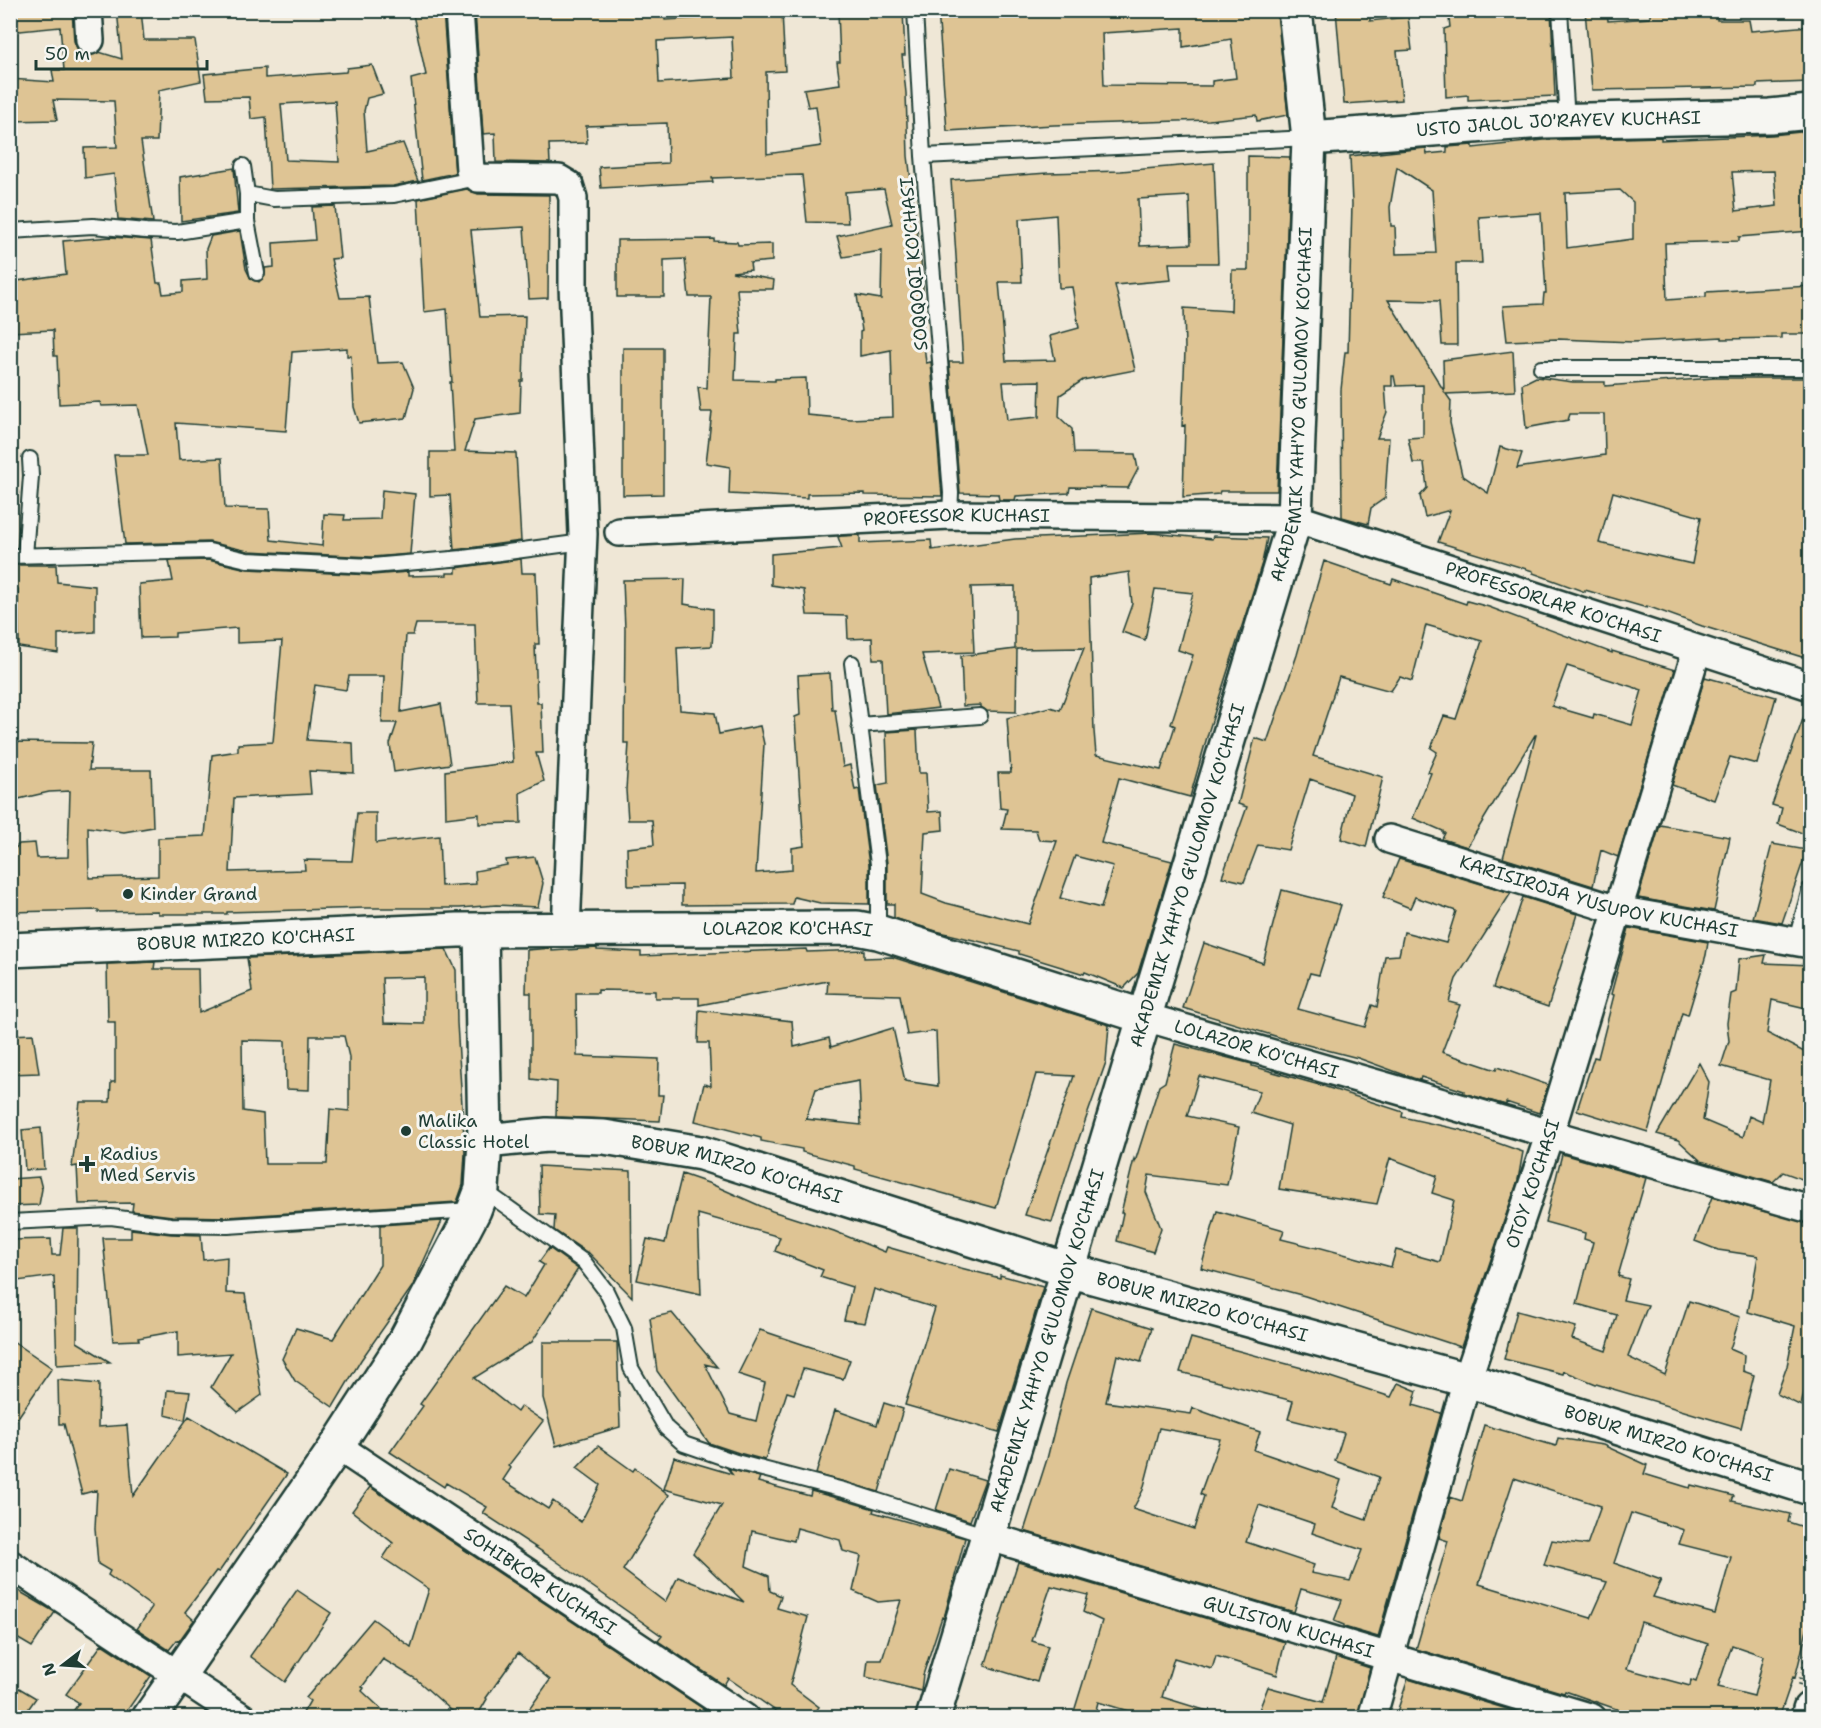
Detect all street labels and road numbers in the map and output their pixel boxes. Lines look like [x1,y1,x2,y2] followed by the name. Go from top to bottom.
[1415,106,1701,142] street label: USTO JALOL JO'RAYEV KUCHASI
[894,176,934,352] street label: SOQQOQI KO'CHASI
[1264,226,1318,585] street label: AKADEMIK YAH'YO G'ULOMOV KO'CHASI
[863,503,1050,531] street label: PROFESSOR KUCHASI
[1442,556,1664,649] street label: PROFESSORLAR KO'CHASI
[1124,701,1250,1050] street label: AKADEMIK YAH'YO G'ULOMOV KO'CHASI
[1456,850,1740,943] street label: KARISIROJA YUSUPOV KUCHASI
[702,915,875,943] street label: LOLAZOR KO'CHASI
[136,923,355,956] street label: BOBUR MIRZO KO'CHASI
[1171,1014,1342,1084] street label: LOLAZOR KO'CHASI
[1500,1116,1566,1252] street label: OTOY KO'CHASI
[629,1130,845,1209] street label: BOBUR MIRZO KO'CHASI
[984,1166,1110,1515] street label: AKADEMIK YAH'YO G'ULOMOV KO'CHASI
[1094,1266,1311,1348] street label: BOBUR MIRZO KO'CHASI
[1561,1399,1776,1488] street label: BOBUR MIRZO KO'CHASI
[459,1522,621,1641] street label: SOHIBKOR KUCHASI
[1200,1590,1377,1664] street label: GULISTON KUCHASI

